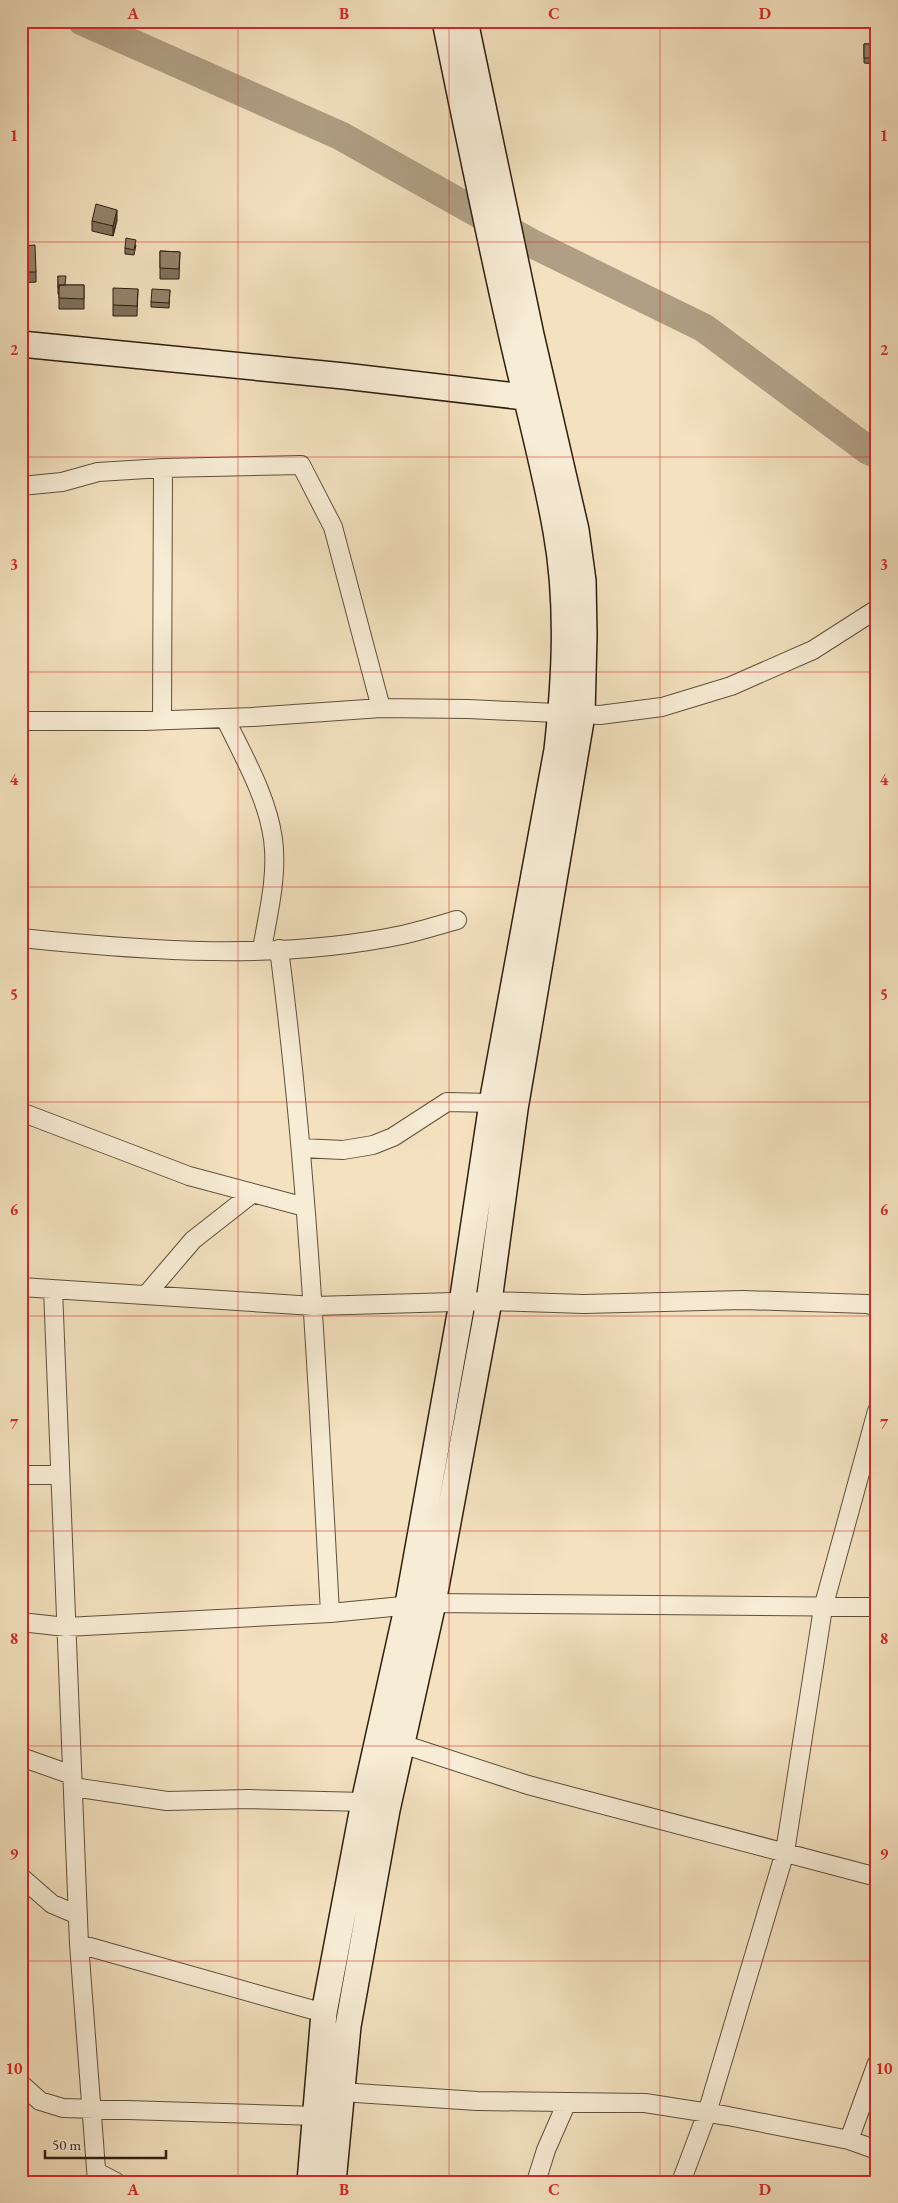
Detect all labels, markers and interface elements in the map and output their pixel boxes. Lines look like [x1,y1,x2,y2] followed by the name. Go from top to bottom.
[126,3,139,24] text: A
[339,3,349,24] text: B
[548,3,560,24] text: C
[759,3,771,24] text: D
[10,125,18,146] text: 1
[880,125,888,146] text: 1
[10,339,19,360] text: 2
[880,339,889,360] text: 2
[10,554,18,575] text: 3
[880,554,888,575] text: 3
[10,769,19,790] text: 4
[880,769,889,790] text: 4
[10,984,18,1005] text: 5
[880,984,888,1005] text: 5
[10,1199,19,1220] text: 6
[880,1199,889,1220] text: 6
[10,1413,19,1434] text: 7
[880,1413,889,1434] text: 7
[10,1628,18,1649] text: 8
[880,1628,888,1649] text: 8
[10,1843,19,1864] text: 9
[880,1843,889,1864] text: 9
[6,2058,23,2079] text: 10
[876,2058,893,2079] text: 10
[45,2128,166,2160] scale bar
[52,2135,81,2154] text: 50 m
[126,2179,139,2200] text: A
[339,2179,349,2200] text: B
[548,2179,560,2200] text: C
[759,2179,771,2200] text: D

